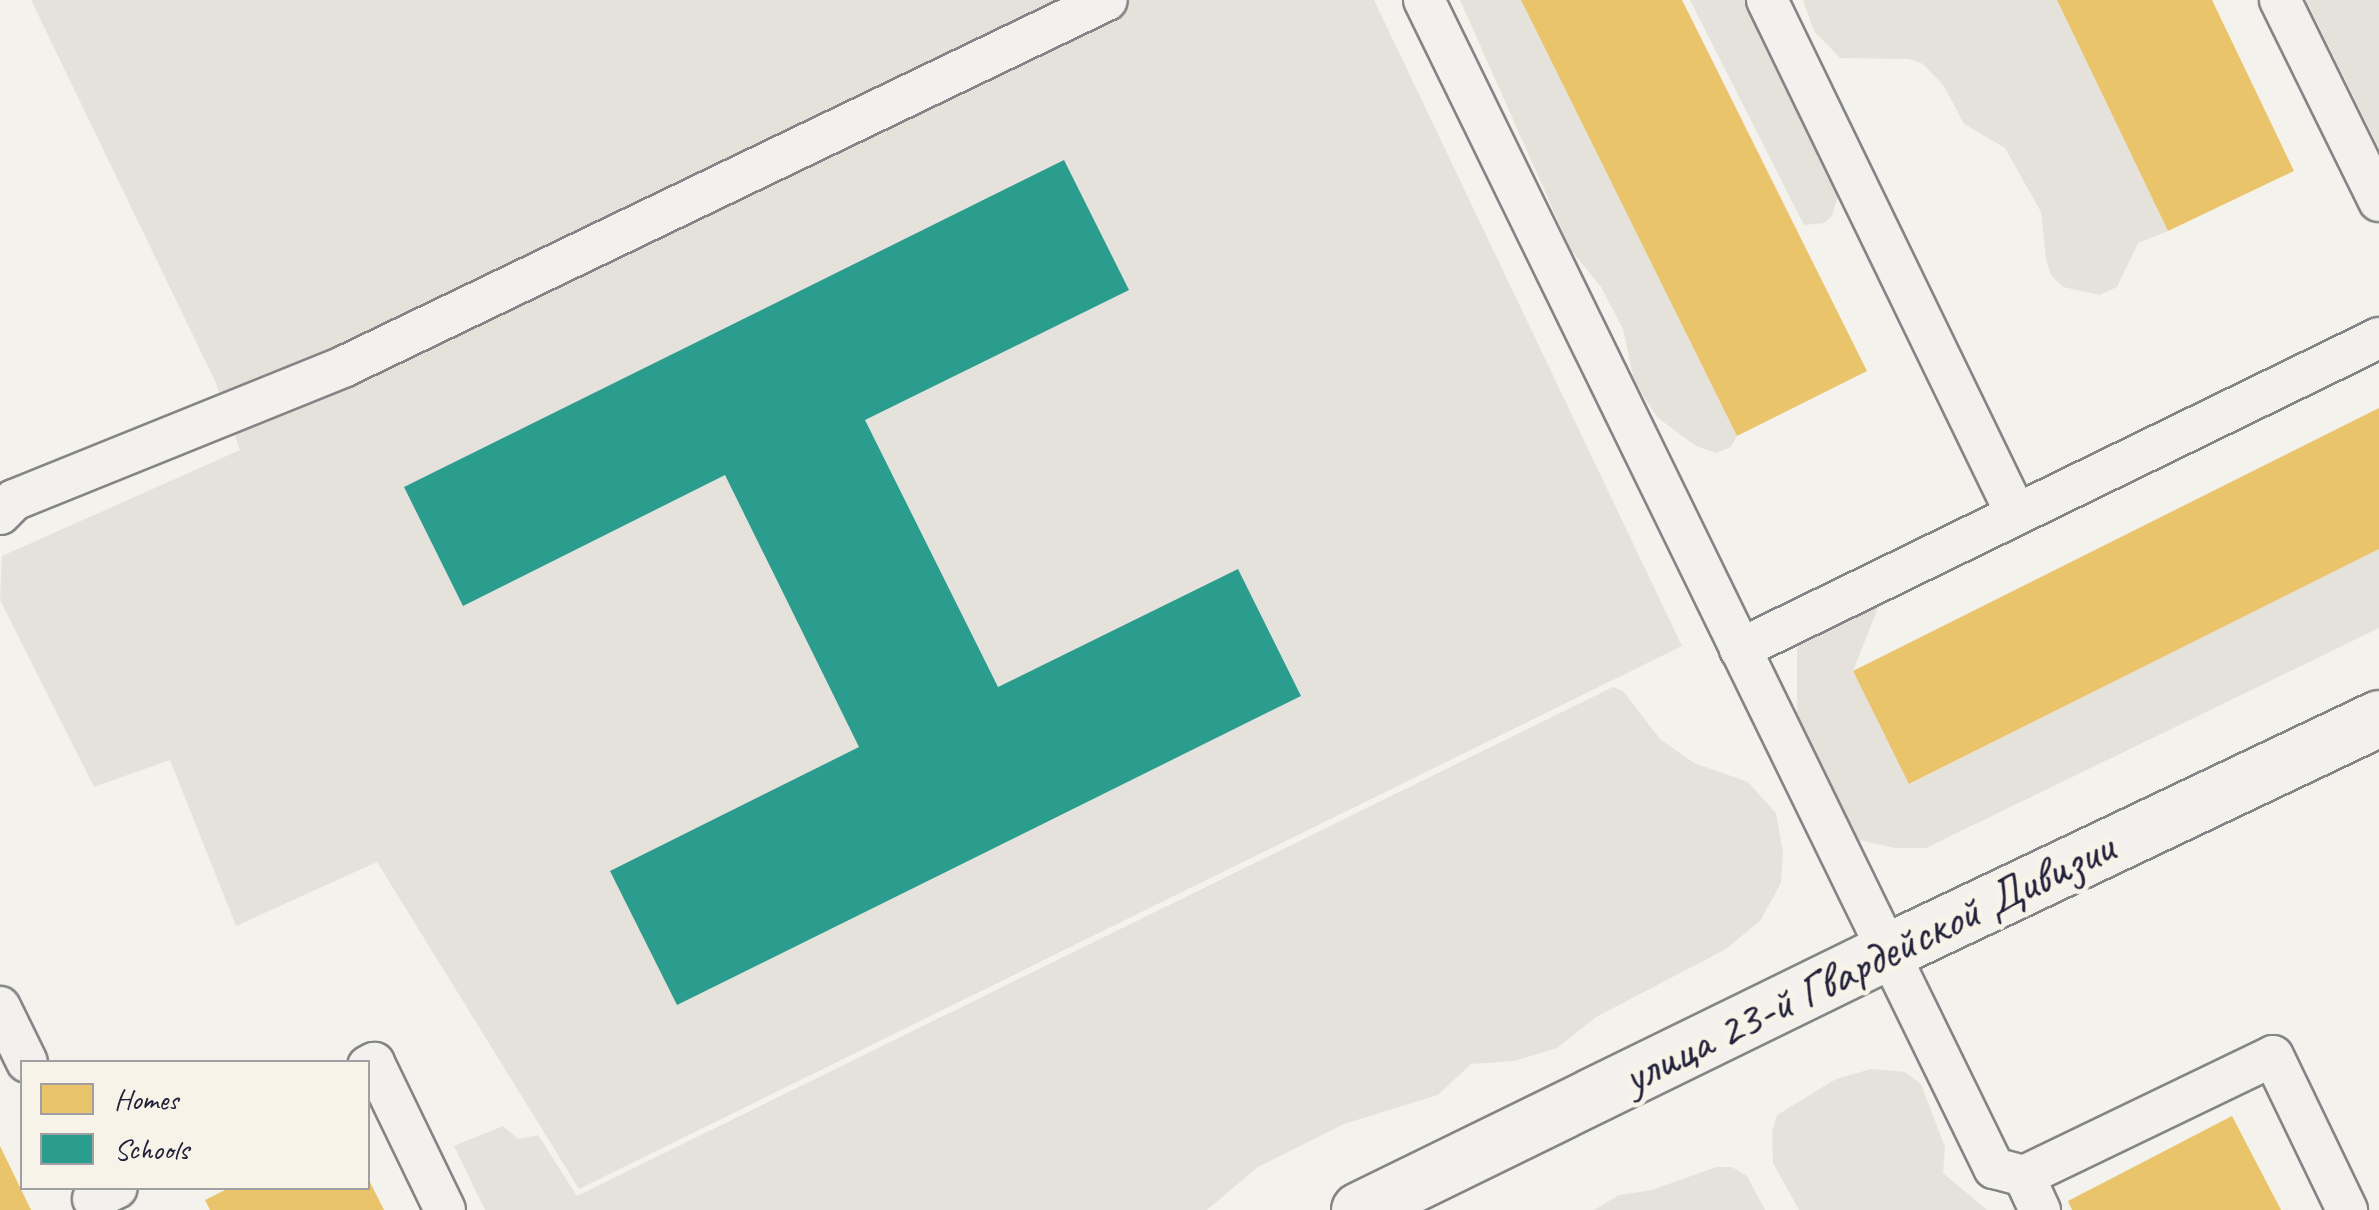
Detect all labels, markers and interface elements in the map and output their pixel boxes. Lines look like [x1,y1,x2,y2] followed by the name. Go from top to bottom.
[1613,818,2123,1106] street label: улица 23-й Гвардейской Дивизии
[20,1060,370,1190] legend
[114,1080,178,1118] text: Homes
[114,1130,189,1168] text: Schools

